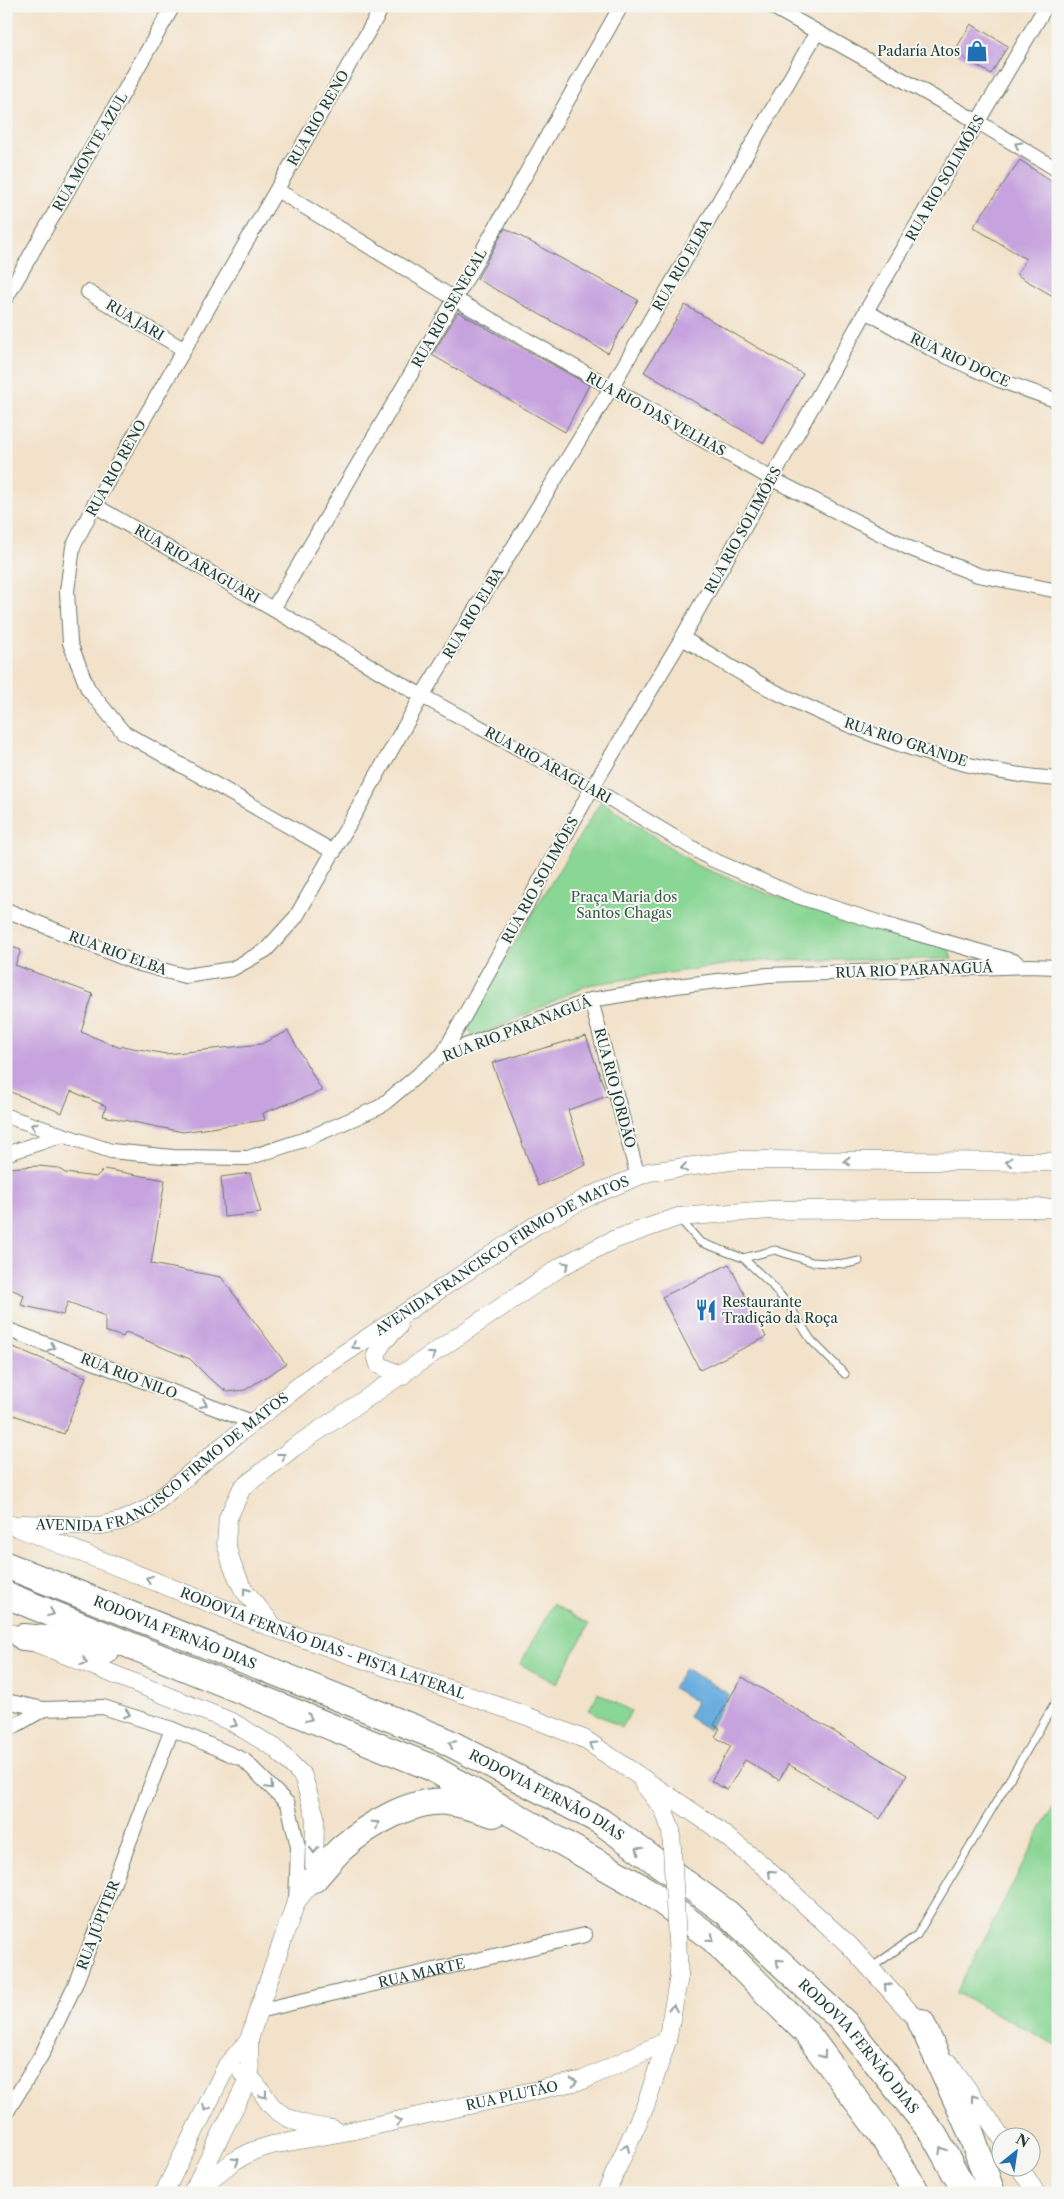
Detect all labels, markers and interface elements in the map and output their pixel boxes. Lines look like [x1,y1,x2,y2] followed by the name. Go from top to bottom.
[964,38,990,64] shop icon: Padaría Atos
[877,42,960,60] place label: Padaría Atos
[283,67,353,169] street label: RUA RIO RENO
[49,89,131,215] street label: RUA MONTE AZUL
[901,111,988,244] street label: RUA RIO SOLIMÕES
[1015,142,1024,152] one-way arrow
[648,215,716,314] street label: RUA RIO ELBA
[408,245,490,371] street label: RUA RIO SENEGAL
[103,296,167,344] street label: RUA JARI
[907,329,1013,391] street label: RUA RIO DOCE
[583,368,729,460] street label: RUA RIO DAS VELHAS
[82,417,150,519] street label: RUA RIO RENO
[700,463,785,597] street label: RUA RIO SOLIMÕES
[131,521,263,607] street label: RUA RIO ARAGUARI
[439,564,508,662] street label: RUA RIO ELBA
[842,714,970,770] street label: RUA RIO GRANDE
[481,723,615,807] street label: RUA RIO ARAGUARI
[497,813,582,947] street label: RUA RIO SOLIMÕES
[571,888,677,922] park label: Praça Maria dos Santos Chagas
[66,927,170,979] street label: RUA RIO ELBA
[835,958,994,982] street label: RUA RIO PARANAGUÁ
[440,992,594,1066] street label: RUA RIO PARANAGUÁ
[590,1026,641,1150] street label: RUA RIO JORDÃO
[31,1122,39,1132] one-way arrow
[842,1156,850,1166] one-way arrow
[1005,1156,1013,1167] one-way arrow
[680,1162,689,1172] one-way arrow
[371,1172,632,1340] street label: AVENIDA FRANCISCO FIRMO DE MATOS
[561,1261,570,1271] one-way arrow
[722,1293,838,1327] place label: Restaurante Tradição da Roça
[693,1297,719,1323] restaurant icon: Restaurante Tradição da Roça
[47,1340,56,1351] one-way arrow
[351,1340,360,1350] one-way arrow
[78,1349,180,1403] street label: RUA RIO NILO
[426,1352,435,1362] one-way arrow
[34,1388,292,1535] street label: AVENIDA FRANCISCO FIRMO DE MATOS
[199,1398,208,1408] one-way arrow
[276,1453,286,1462] one-way arrow
[145,1575,154,1585] one-way arrow
[178,1583,468,1703] street label: RODOVIA FERNÃO DIAS - PISTA LATERAL
[243,1587,252,1597] one-way arrow
[91,1592,259,1673] street label: RODOVIA FERNÃO DIAS
[47,1607,55,1617] one-way arrow
[79,1656,88,1666] one-way arrow
[122,1709,130,1719] one-way arrow
[304,1711,313,1722] one-way arrow
[229,1718,238,1728] one-way arrow
[448,1740,457,1750] one-way arrow
[589,1741,598,1751] one-way arrow
[466,1746,628,1844] street label: RODOVIA FERNÃO DIAS
[264,1780,273,1789] one-way arrow
[371,1821,380,1830] one-way arrow
[309,1846,319,1854] one-way arrow
[636,1847,645,1855] one-way arrow
[767,1870,776,1879] one-way arrow
[72,1877,124,1972] street label: RUA JÚPITER
[705,1933,714,1941] one-way arrow
[376,1954,467,1992] street label: RUA MARTE
[776,1959,785,1968] one-way arrow
[795,1975,923,2117] street label: RODOVIA FERNÃO DIAS
[884,1983,893,1992] one-way arrow
[667,2004,678,2013] one-way arrow
[817,2049,826,2059] one-way arrow
[464,2077,560,2114] street label: RUA PLUTÃO
[569,2077,578,2088] one-way arrow
[258,2089,267,2099] one-way arrow
[971,2094,980,2104] one-way arrow
[202,2103,212,2112] one-way arrow
[394,2116,403,2126] one-way arrow
[992,2126,1042,2176] north arrow
[1013,2130,1032,2152] text: N
[620,2144,630,2153] one-way arrow
[939,2146,949,2155] one-way arrow
[230,2157,239,2167] one-way arrow

